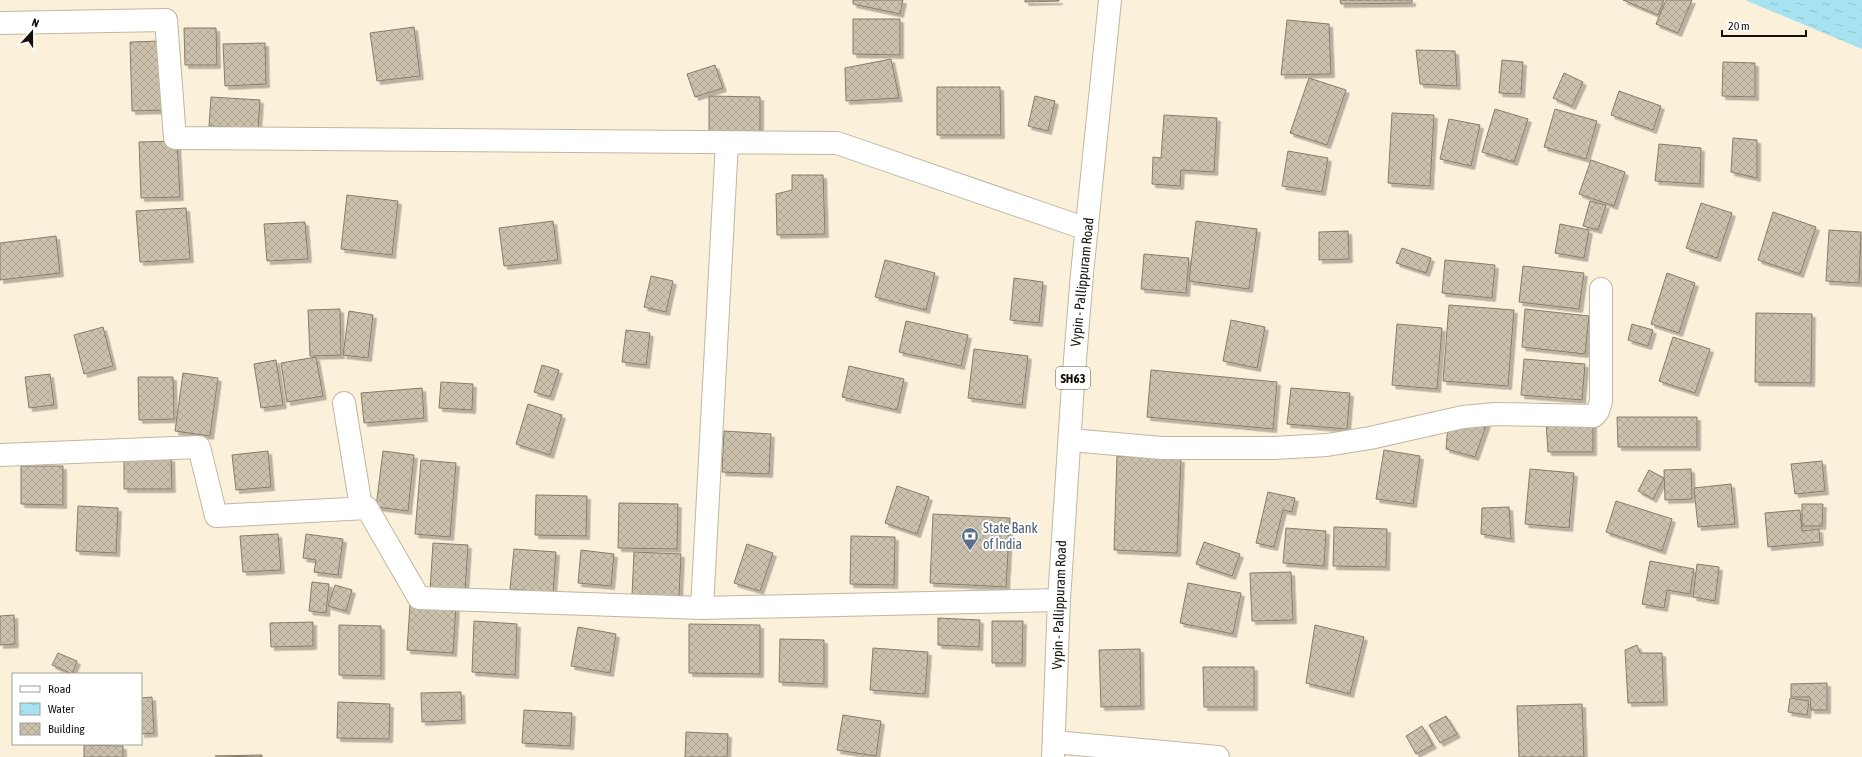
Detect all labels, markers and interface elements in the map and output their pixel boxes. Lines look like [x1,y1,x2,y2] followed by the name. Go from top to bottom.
[12,12,52,52] north arrow
[1722,12,1806,38] scale bar
[30,16,41,29] text: N
[1728,19,1750,33] text: 20 m
[1067,217,1097,347] street label: Vypin - Pallippuram Road
[1056,367,1090,389] road number: SH63
[983,520,1038,552] place label: State Bank of India
[960,526,980,551] bank icon: State Bank of India
[1049,540,1069,670] street label: Vypin - Pallippuram Road
[12,673,142,745] legend
[48,682,71,696] text: Road
[48,702,75,716] text: Water
[48,722,86,736] text: Building

